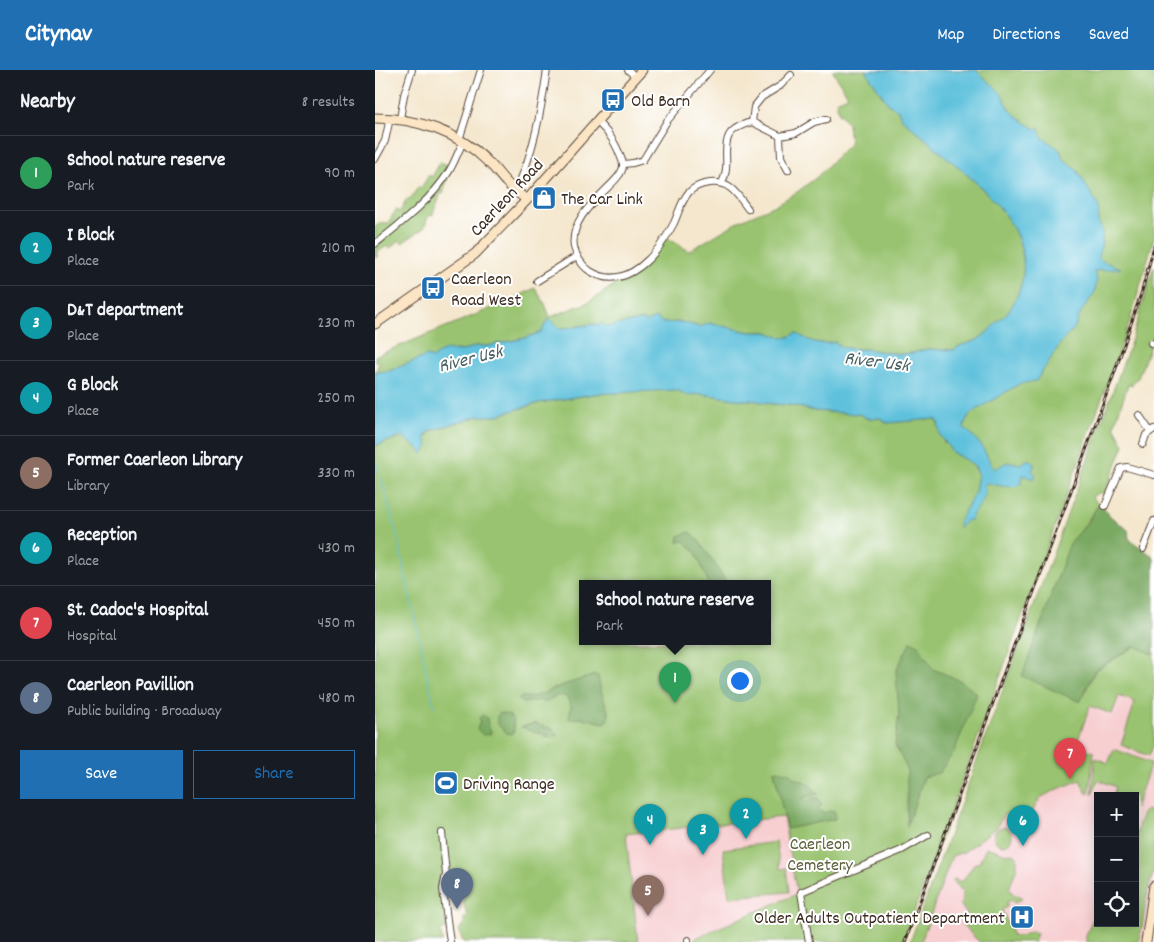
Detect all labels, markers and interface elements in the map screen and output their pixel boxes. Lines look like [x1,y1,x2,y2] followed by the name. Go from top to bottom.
[25,18,92,52] text: Citynav
[937,23,964,48] text: Map
[992,23,1061,48] text: Directions
[1089,23,1129,48] text: Saved
[600,87,626,113] bus stop icon: Old Barn
[20,88,75,118] text: Nearby
[631,90,690,115] place label: Old Barn
[302,91,355,114] text: 8 results
[67,148,225,175] text: School nature reserve
[465,154,550,243] street label: Caerleon Road
[34,162,38,185] text: 1
[324,162,355,185] text: 90 m
[67,175,94,198] text: Park
[531,185,557,211] shop icon: The Car Link
[561,188,643,213] place label: The Car Link
[67,223,115,250] text: I Block
[33,237,40,260] text: 2
[321,237,355,260] text: 210 m
[67,250,99,273] text: Place
[451,268,522,314] place label: Caerleon Road West
[420,275,446,301] bus stop icon: Caerleon Road West
[67,298,183,325] text: D&T department
[32,312,40,335] text: 3
[318,312,355,335] text: 230 m
[67,325,99,348] text: Place
[436,339,508,381] water label: River Usk
[842,346,913,381] water label: River Usk
[67,373,118,400] text: G Block
[33,387,39,410] text: 4
[317,387,355,410] text: 250 m
[67,400,99,423] text: Place
[67,448,242,475] text: Former Caerleon Library
[32,462,40,485] text: 5
[317,462,355,485] text: 330 m
[67,475,109,498] text: Library
[67,523,137,550] text: Reception
[32,537,40,560] text: 6
[318,537,355,560] text: 430 m
[67,550,99,573] text: Place
[579,580,771,645] popup
[596,588,754,615] text: School nature reserve
[67,598,208,625] text: St. Cadoc's Hospital
[33,612,39,635] text: 7
[318,612,355,635] text: 450 m
[596,615,623,638] text: Park
[67,625,117,648] text: Hospital
[659,662,691,703] pin: 1
[727,668,753,694] your location
[67,673,194,700] text: Caerleon Pavillion
[33,687,39,710] text: 8
[319,687,355,710] text: 480 m
[67,700,221,723] text: Public building · Broadway
[1054,738,1086,779] pin: 7
[20,750,183,799] button: Save
[193,750,355,799] button: Share
[433,770,459,796] sports icon: Driving Range
[463,773,555,798] place label: Driving Range
[1094,792,1139,927] map controls
[1094,792,1139,837] button: +
[730,798,762,839] pin: 2
[634,804,666,845] pin: 4
[1007,805,1039,846] pin: 6
[687,814,719,855] pin: 3
[787,833,854,879] park label: Caerleon Cemetery
[1094,837,1139,882] button: −
[441,868,473,909] pin: 8
[632,875,664,916] pin: 5
[1094,882,1139,927] button: locate
[1009,904,1035,930] hospital icon: Older Adults Outpatient Department
[754,907,1005,932] place label: Older Adults Outpatient Department

